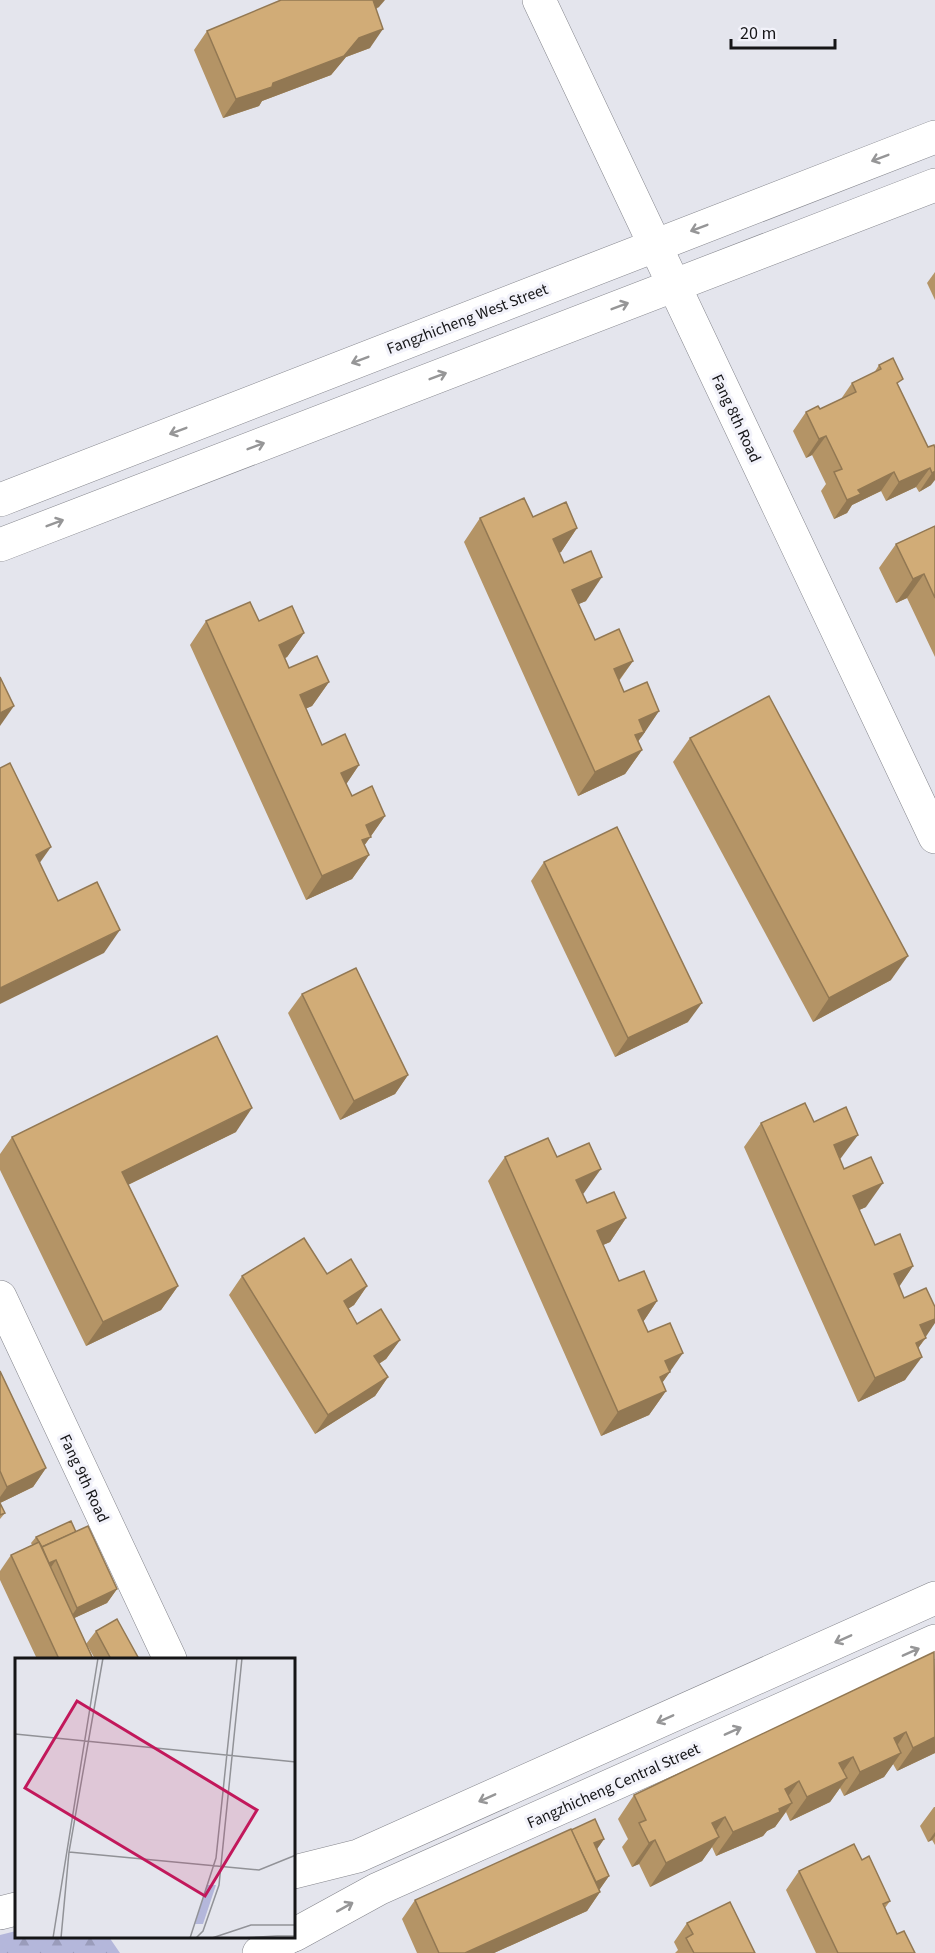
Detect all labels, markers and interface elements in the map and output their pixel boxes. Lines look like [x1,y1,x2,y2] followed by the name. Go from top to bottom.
[731,12,834,50] scale bar
[740,21,776,46] text: 20 m
[872,153,890,164] one-way arrow
[690,224,708,235] one-way arrow
[384,278,552,360] street label: Fangzhicheng West Street
[610,300,629,311] one-way arrow
[351,355,370,366] one-way arrow
[428,370,447,381] one-way arrow
[706,371,766,466] street label: Fang 8th Road
[170,426,188,437] one-way arrow
[246,440,265,451] one-way arrow
[45,517,63,528] one-way arrow
[54,1431,114,1526] street label: Fang 9th Road
[835,1634,853,1645] one-way arrow
[902,1645,920,1657] one-way arrow
[15,1658,296,1938] inset map
[657,1713,675,1725] one-way arrow
[723,1725,742,1736] one-way arrow
[523,1738,704,1834] street label: Fangzhicheng Central Street
[479,1793,497,1805] one-way arrow
[336,1901,353,1913] one-way arrow

